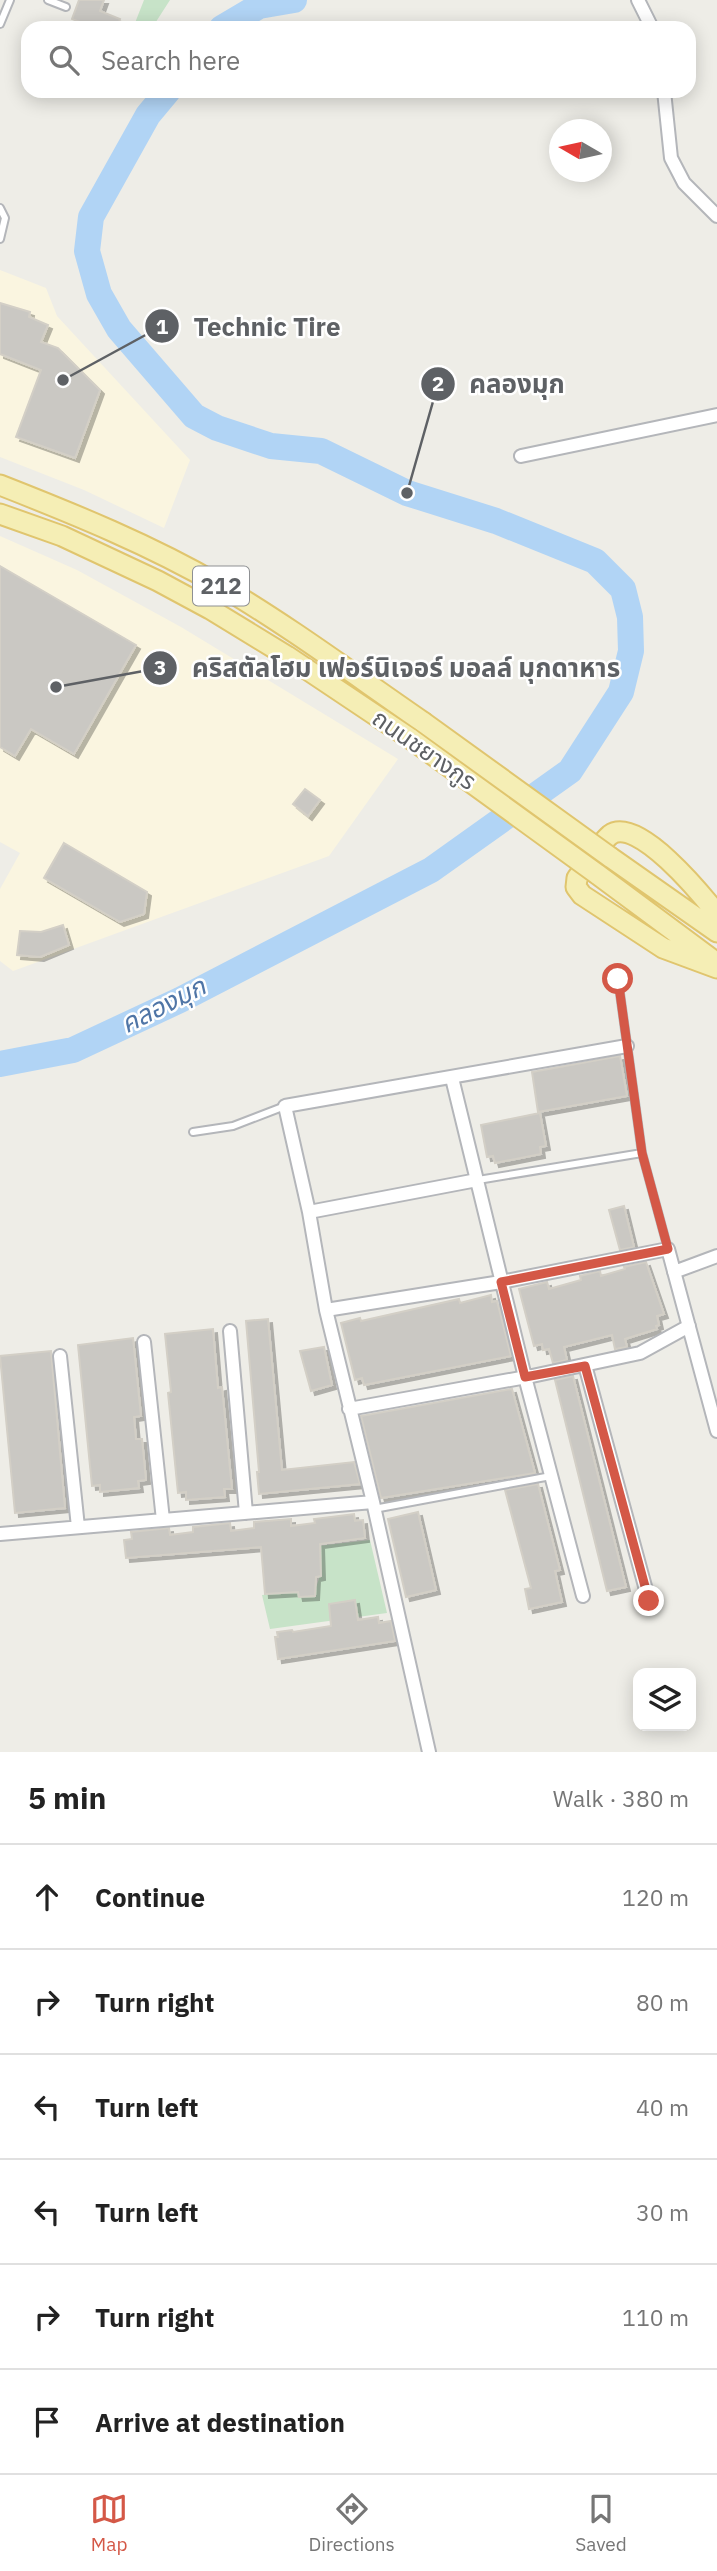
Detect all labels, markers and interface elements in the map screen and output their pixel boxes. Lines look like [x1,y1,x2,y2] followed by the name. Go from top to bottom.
[21,21,696,98] search box
[45,41,83,79] icon: search
[101,43,240,77] text: Search here
[549,119,612,182] north arrow
[144,303,354,350] callout: Technic Tire
[193,309,341,343] text: Technic Tire
[156,312,169,340] text: 1
[420,360,579,407] callout: คลองมุก
[469,366,565,400] text: คลองมุก
[432,369,444,397] text: 2
[193,566,249,606] road number: 212
[143,644,634,691] callout: คริสตัลโฮม เฟอร์นิเจอร์ มอลล์ มุกดาหาร
[192,650,620,684] text: คริสตัลโฮม เฟอร์นิเจอร์ มอลล์ มุกดาหาร
[154,653,166,681] text: 3
[366,702,483,797] street label: ถนนชยางกูร
[602,963,633,994] route start
[114,968,212,1040] water label: คลองมุก
[633,1585,664,1616] route end
[633,1668,696,1731] map controls
[633,1668,696,1731] button: layers
[28,1778,106,1817] text: 5 min
[553,1783,689,1813] text: Walk · 380 m
[28,1878,66,1916] icon: ahead
[95,1880,205,1914] text: Continue
[622,1882,689,1912] text: 120 m
[28,1983,66,2021] icon: right
[95,1985,214,2019] text: Turn right
[636,1987,689,2017] text: 80 m
[28,2088,66,2126] icon: left
[95,2090,198,2124] text: Turn left
[636,2092,689,2122] text: 40 m
[28,2193,66,2231] icon: left
[95,2195,198,2229] text: Turn left
[636,2197,689,2227] text: 30 m
[28,2298,66,2336] icon: right
[95,2300,214,2334] text: Turn right
[622,2302,689,2332] text: 110 m
[28,2403,66,2441] icon: arrive
[95,2405,345,2439] text: Arrive at destination
[90,2490,128,2556] tab: Map
[308,2490,395,2556] tab: Directions
[575,2490,627,2556] tab: Saved

